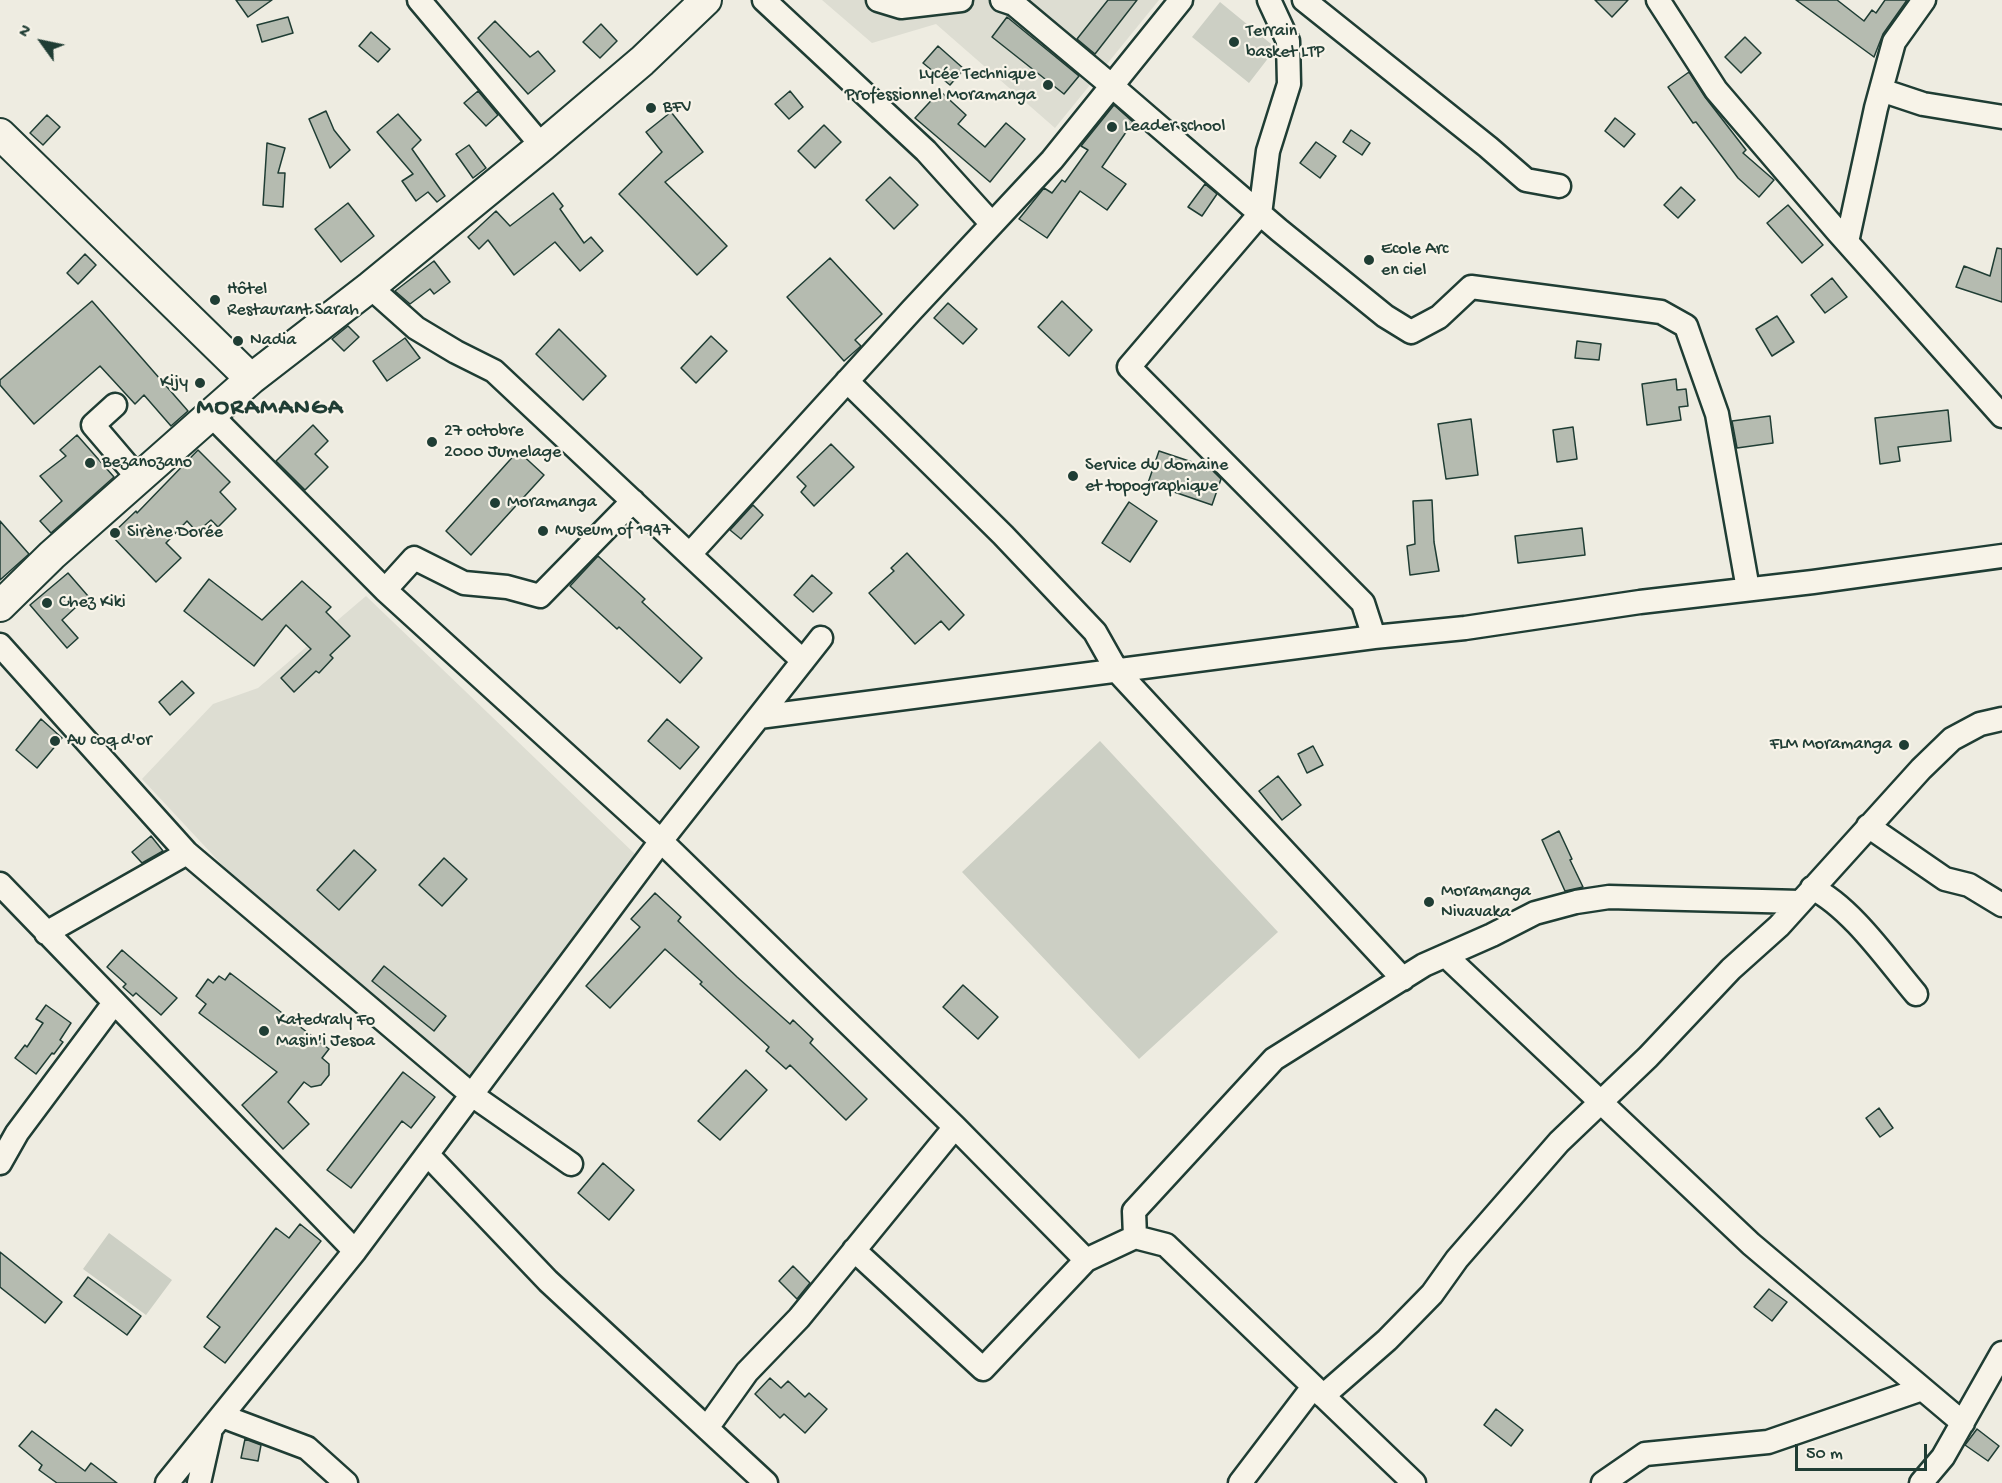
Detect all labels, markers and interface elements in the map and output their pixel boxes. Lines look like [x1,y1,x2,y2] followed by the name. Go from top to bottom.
[12,12,72,72] north arrow
[1246,21,1324,63] place label: Terrain basket LTP
[16,22,37,41] text: N
[1227,35,1241,49] marker: Terrain basket LTP
[845,64,1036,106] place label: Lycée Technique Professionnel Moramanga
[1041,78,1055,92] marker: Lycée Technique Professionnel Moramanga
[663,97,691,119] place label: BFV
[644,101,658,115] marker: BFV
[1124,116,1225,138] place label: Leader school
[1105,120,1119,134] marker: Leader school
[1381,239,1448,282] place label: Ecole Arc en ciel
[1362,253,1376,267] marker: Ecole Arc en ciel
[227,279,359,322] place label: Hôtel Restaurant Sarah
[208,293,222,307] marker: Hôtel Restaurant Sarah
[250,330,296,352] place label: Nadia
[231,334,245,348] marker: Nadia
[160,372,188,394] place label: Kijy
[193,376,207,390] marker: Kijy
[196,395,344,423] district label: MORAMANGA
[444,421,561,464] place label: 27 octobre 2000 Jumelage
[425,435,439,449] marker: 27 octobre 2000 Jumelage
[102,452,192,474] place label: Bezanozano
[1085,455,1228,498] place label: Service du domaine et topographique
[83,456,97,470] marker: Bezanozano
[1066,469,1080,483] marker: Service du domaine et topographique
[507,492,597,514] place label: Moramanga
[488,496,502,510] marker: Moramanga
[555,520,671,542] place label: Museum of 1947
[127,522,223,544] place label: Sirène Dorée
[536,524,550,538] marker: Museum of 1947
[108,526,122,540] marker: Sirène Dorée
[59,592,126,614] place label: Chez Kiki
[40,596,54,610] marker: Chez Kiki
[67,730,152,752] place label: Au coq d'or
[48,734,62,748] marker: Au coq d'or
[1770,734,1892,756] place label: FLM Moramanga
[1897,738,1911,752] marker: FLM Moramanga
[1441,881,1531,924] place label: Moramanga Nivavaka
[1422,895,1436,909] marker: Moramanga Nivavaka
[276,1010,375,1052] place label: Katedraly Fo Masin'i Jesoa
[257,1024,271,1038] marker: Katedraly Fo Masin'i Jesoa
[1798,1432,1930,1470] scale bar
[1806,1444,1843,1465] text: 50 m

